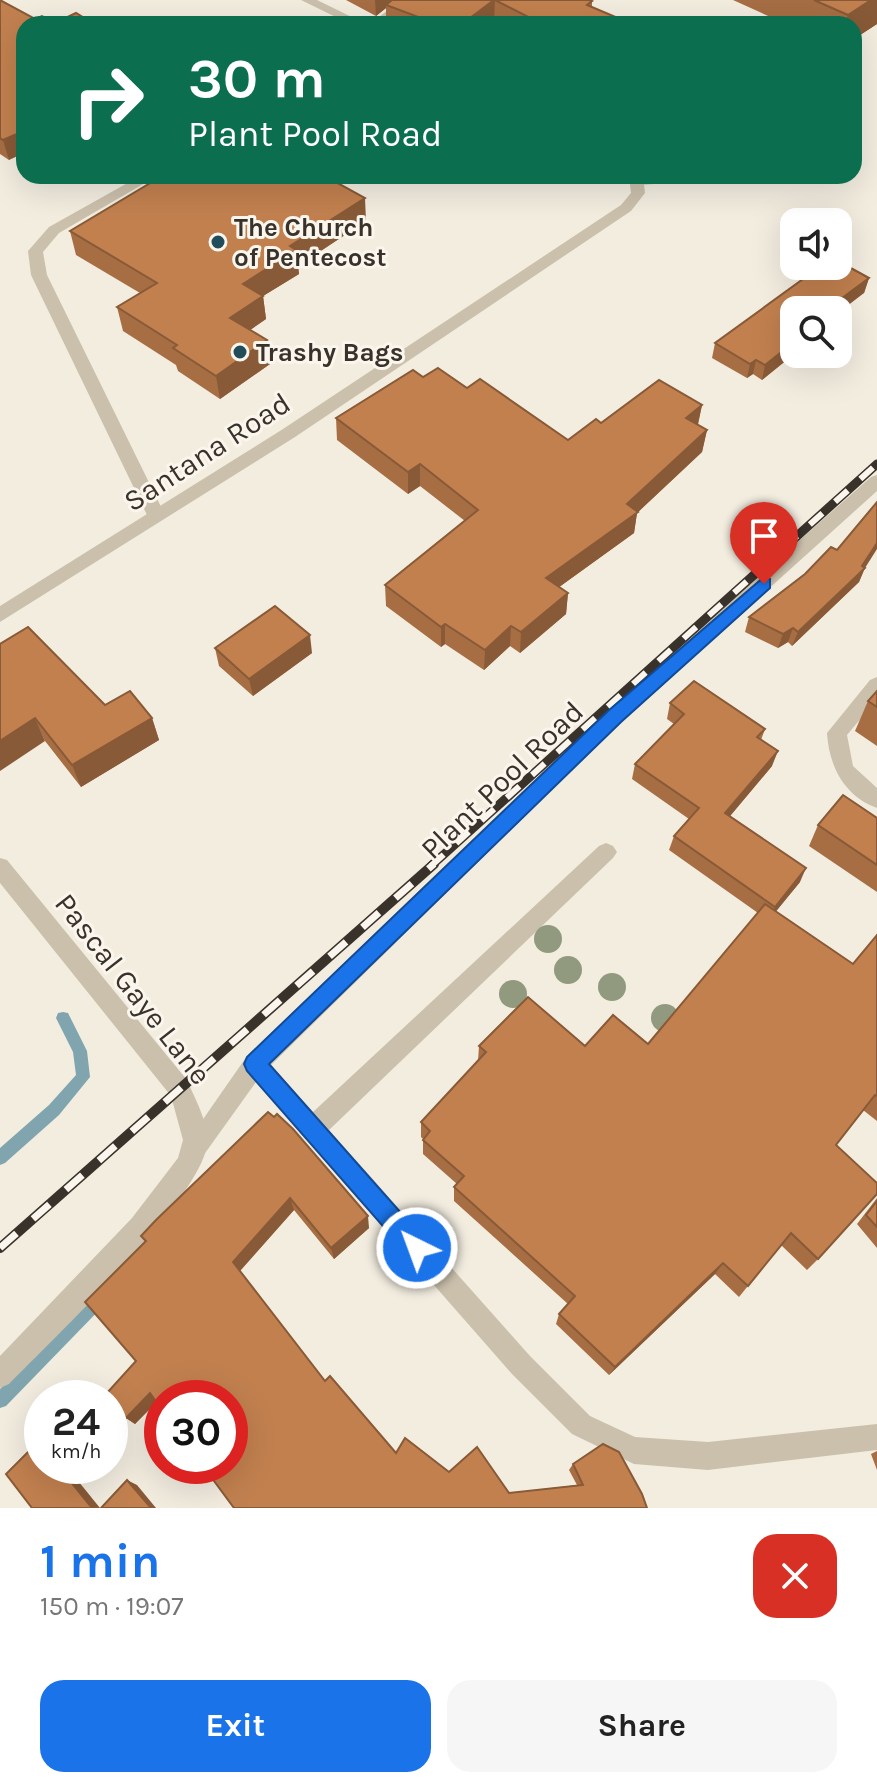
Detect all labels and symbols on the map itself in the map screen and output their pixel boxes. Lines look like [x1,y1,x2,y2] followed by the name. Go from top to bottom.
[234,212,386,273] place label: The Church of Pentecost
[209,233,227,251] marker: The Church of Pentecost
[256,337,404,368] place label: Trashy Bags
[231,343,249,361] marker: Trashy Bags
[117,385,297,519] street label: Santana Road
[730,502,798,584] pin
[413,693,591,867] street label: Plant Pool Road
[47,886,219,1092] street label: Pascal Gaye Lane
[375,1206,459,1290] position arrow
[144,1380,248,1484] speed limit sign: 30

